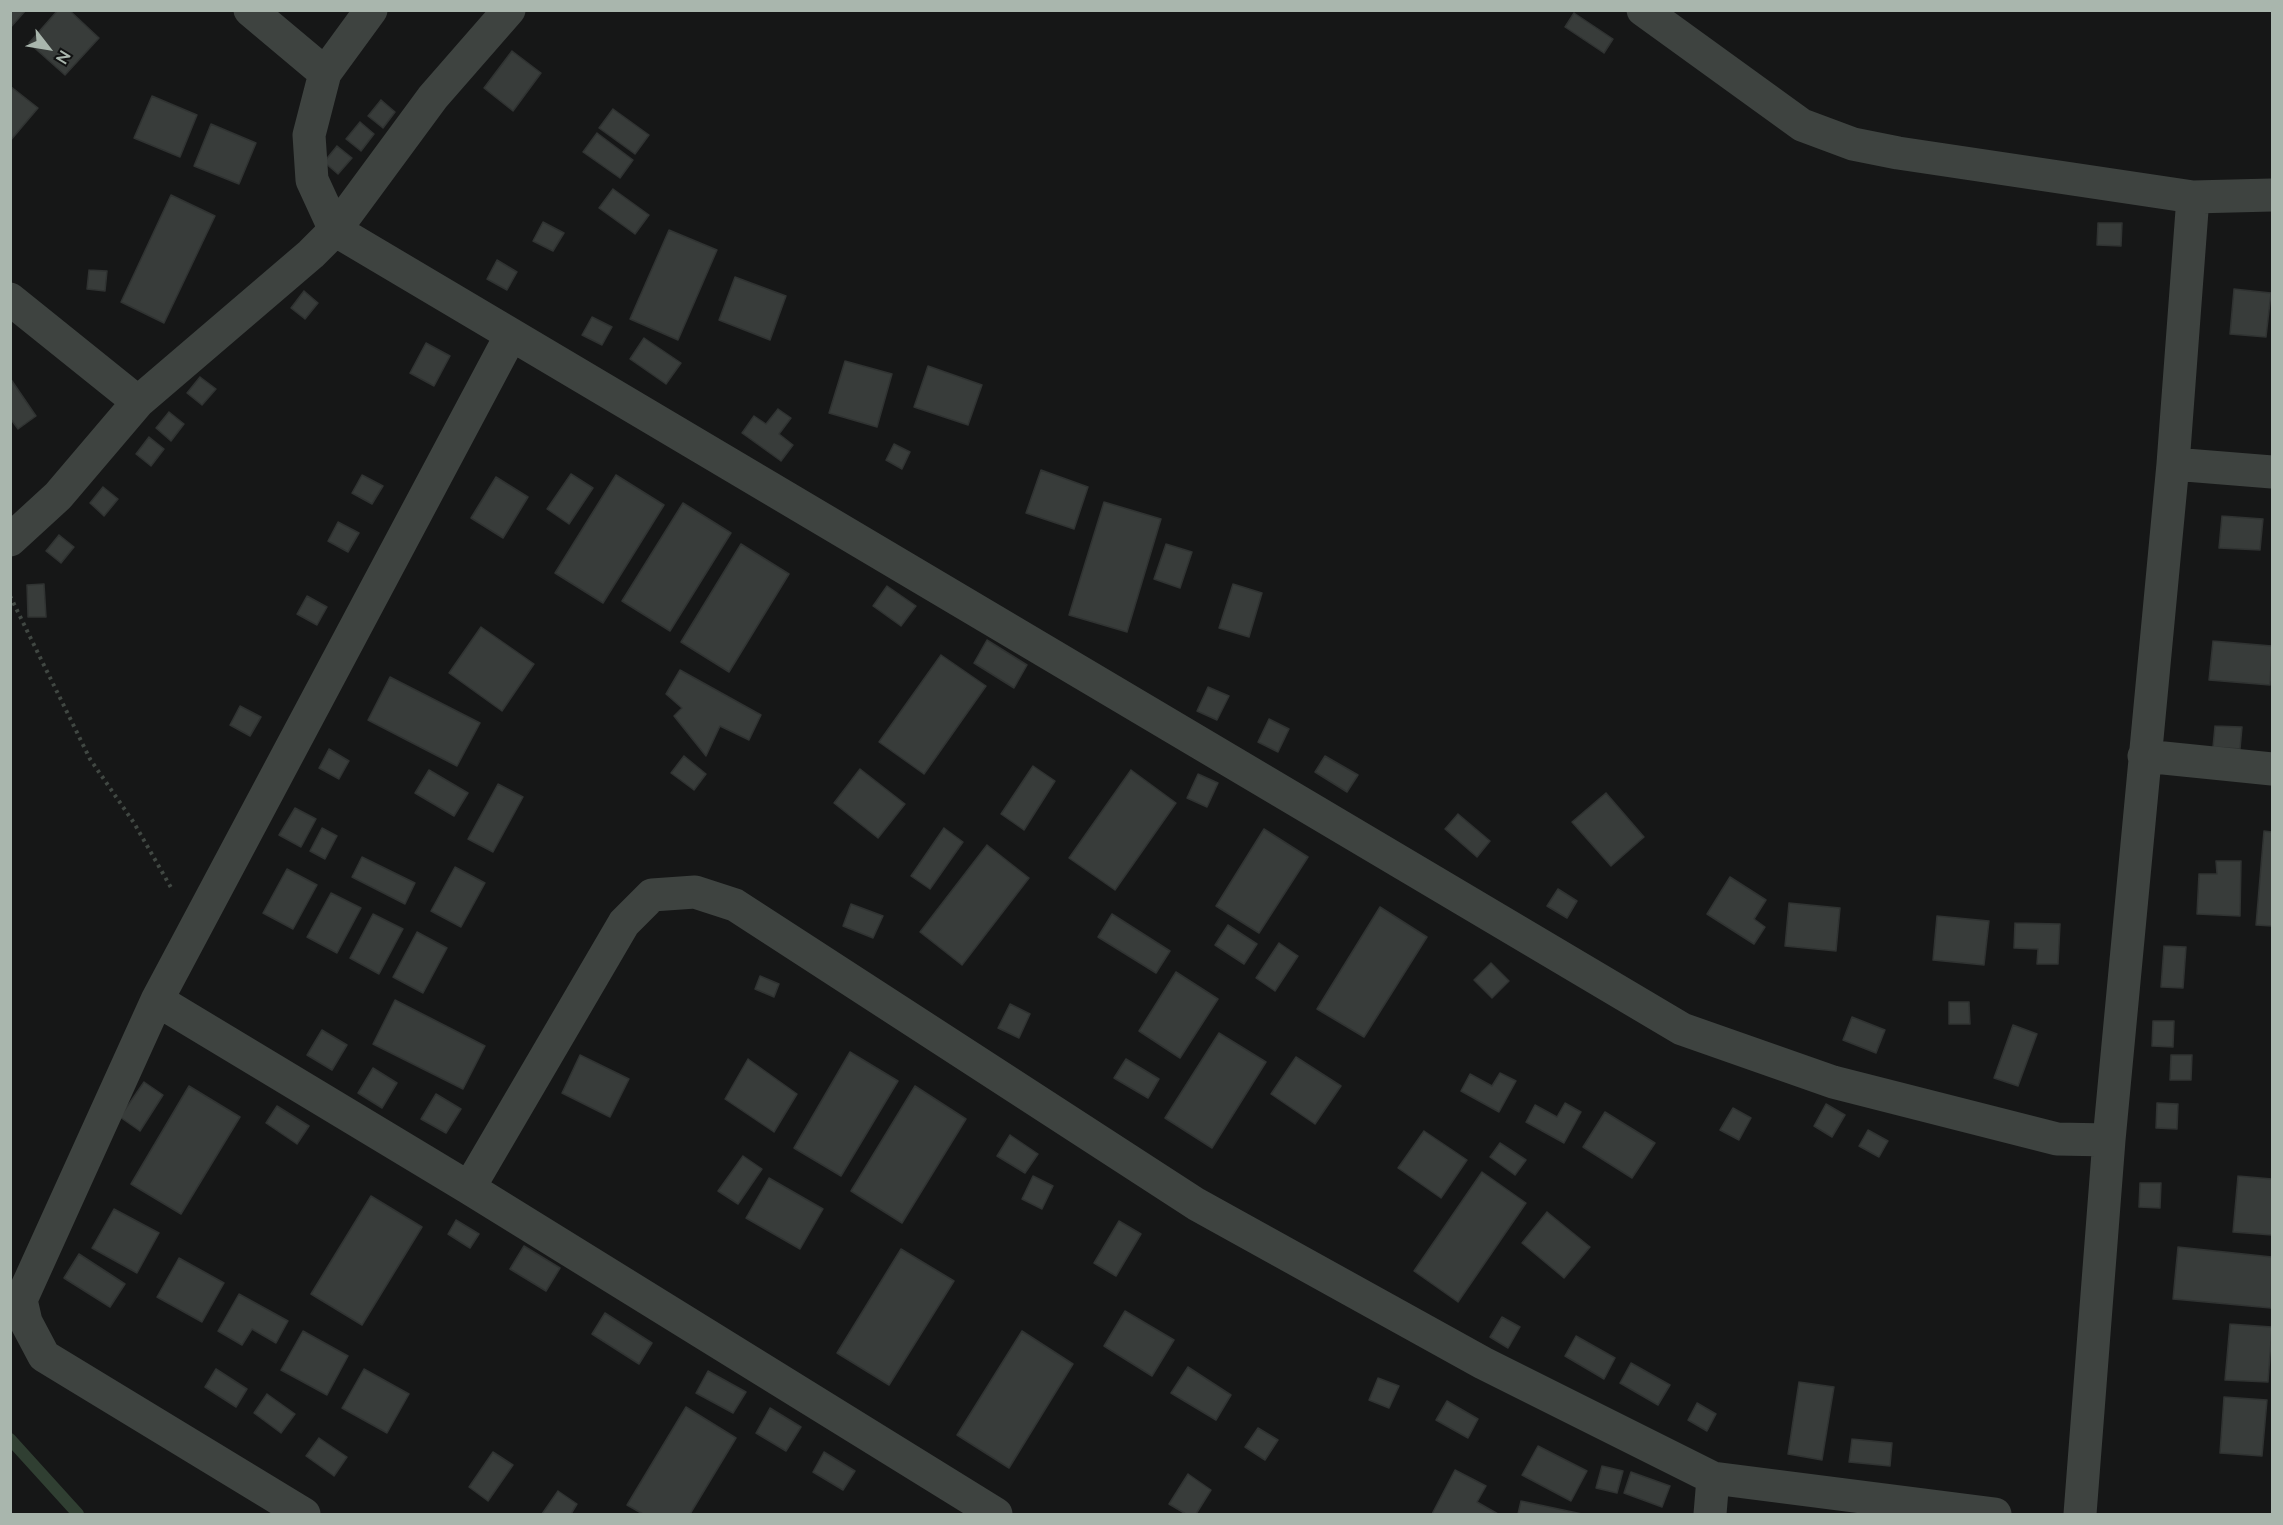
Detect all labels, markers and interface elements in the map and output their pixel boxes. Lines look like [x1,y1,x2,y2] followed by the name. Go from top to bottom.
[18,18,78,78] north arrow
[53,47,75,68] text: N

